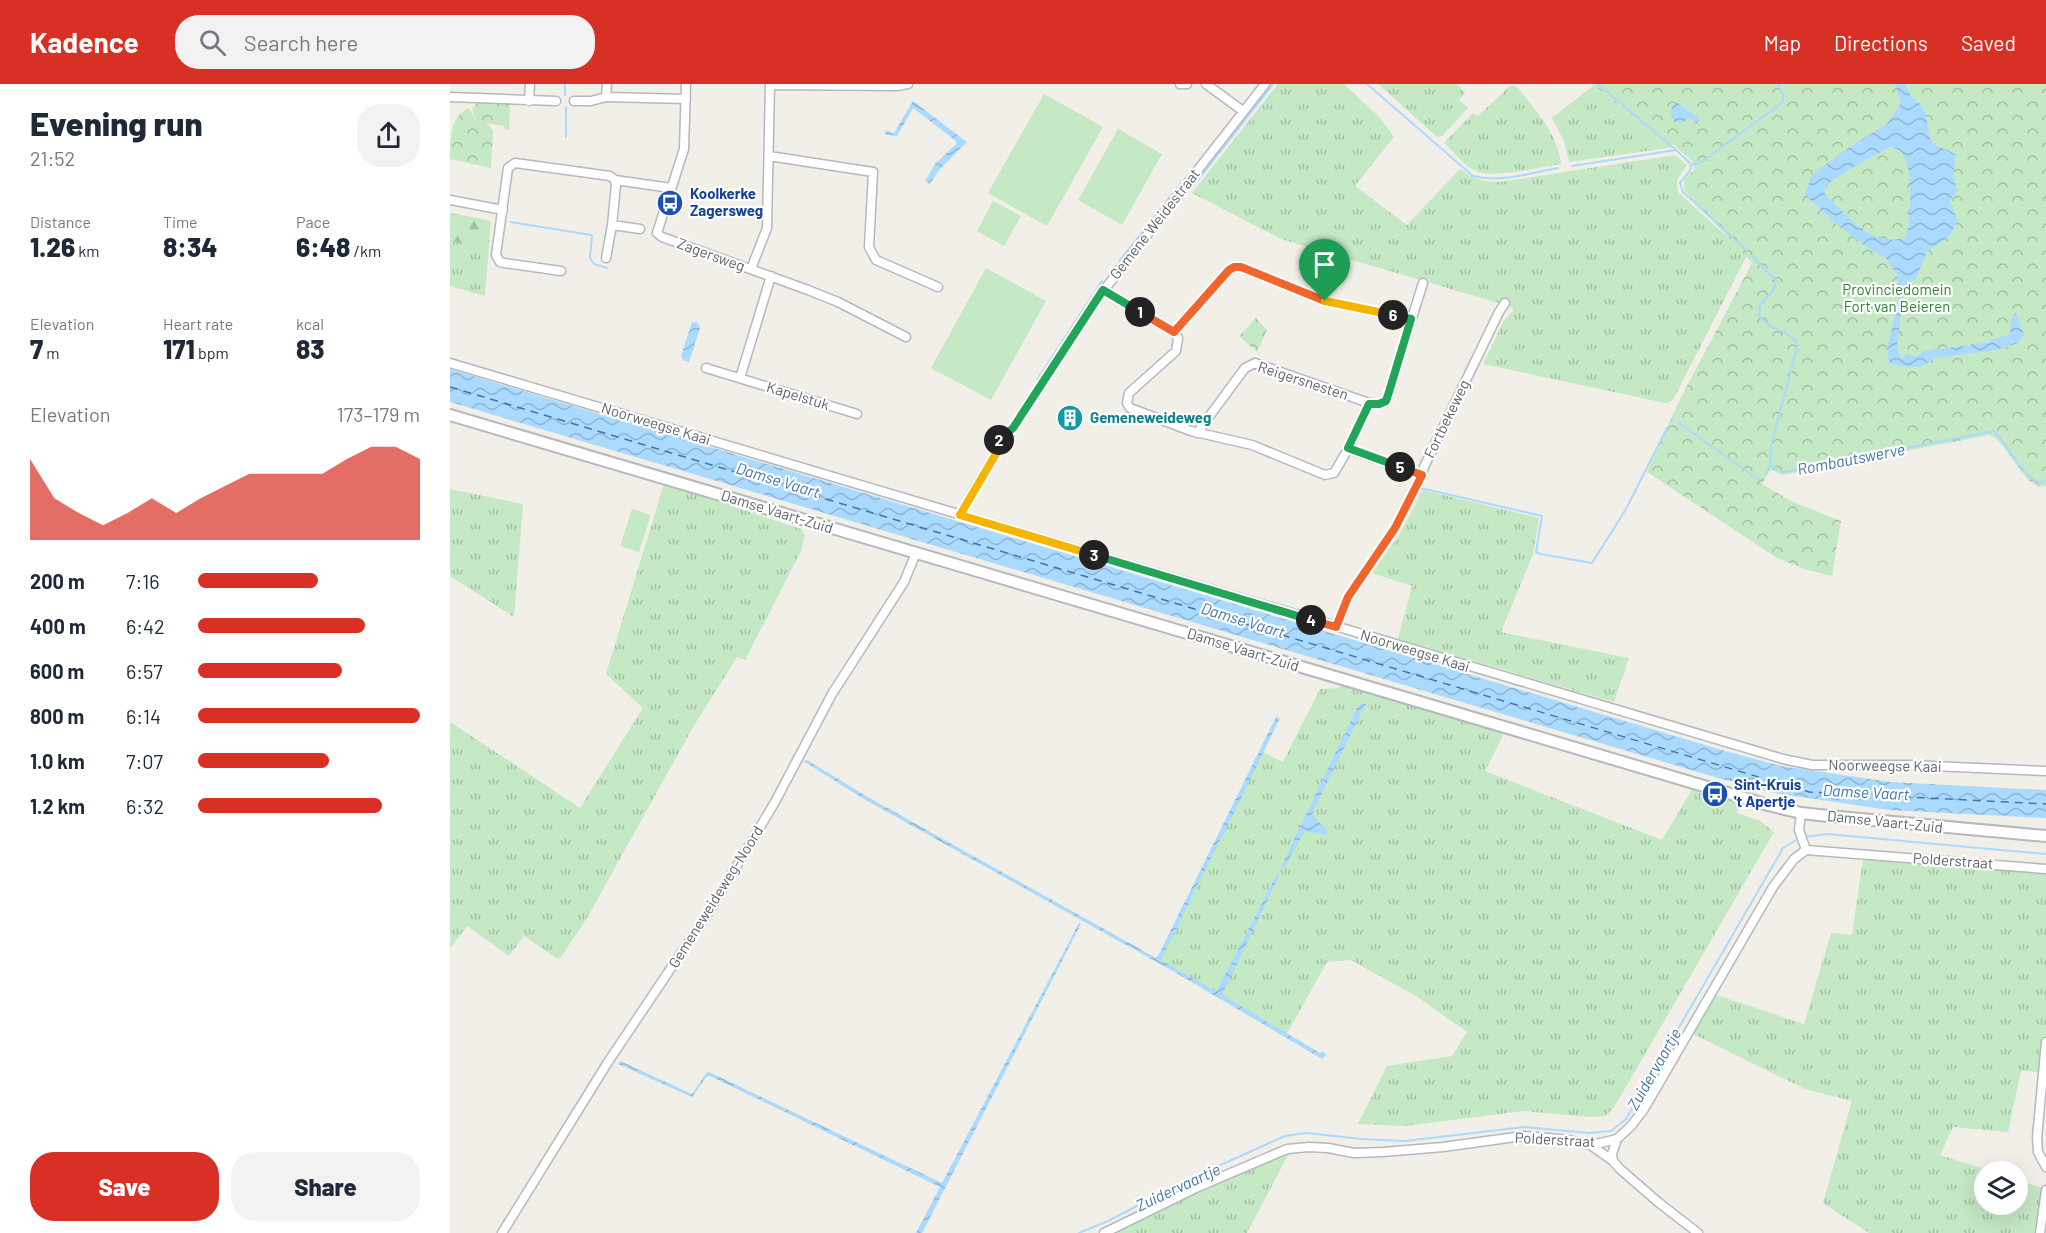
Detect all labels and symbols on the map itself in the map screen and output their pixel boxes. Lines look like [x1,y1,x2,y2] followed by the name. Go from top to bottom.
[1105,164,1203,282] street label: Gemene Weidestraat
[690,184,763,219] place label: Koolkerke Zagersweg
[655,188,685,218] bus stop icon: Koolkerke Zagersweg
[675,234,748,275] street label: Zagersweg
[1299,239,1350,301] pin
[1842,280,1952,315] park label: Provinciedomein Fort van Beieren
[1125,297,1155,327] pin: 1
[1378,300,1408,330] pin: 6
[1256,357,1351,403] street label: Reigersnesten
[1419,376,1473,461] street label: Fortbekeweg
[765,377,832,413] street label: Kapelstuk
[599,398,713,448] street label: Noorweegse Kaai
[1055,403,1085,433] building icon: Gemeneweideweg
[1090,408,1211,426] place label: Gemeneweideweg
[984,425,1014,455] pin: 2
[1795,439,1906,478] water label: Rombautswerve
[1385,452,1415,482] pin: 5
[734,458,823,501] water label: Damse Vaart
[719,485,835,537] street label: Damse Vaart-Zuid
[1079,540,1109,570] pin: 3
[1199,598,1288,641] water label: Damse Vaart
[1296,605,1326,635] pin: 4
[1185,623,1301,675] street label: Damse Vaart-Zuid
[1358,625,1472,675] street label: Noorweegse Kaai
[1828,755,1942,775] street label: Noorweegse Kaai
[1734,775,1802,810] place label: Sint-Kruis 't Apertje
[1700,779,1730,809] bus stop icon: Sint-Kruis 't Apertje
[1822,780,1910,803] water label: Damse Vaart
[1826,806,1944,836] street label: Damse Vaart-Zuid
[664,822,766,971] street label: Gemeneweideweg-Noord
[1912,848,1994,872] street label: Polderstraat
[1623,1025,1685,1113] water label: Zuidervaartje
[1514,1128,1596,1150] street label: Polderstraat
[1132,1159,1223,1214] water label: Zuidervaartje

